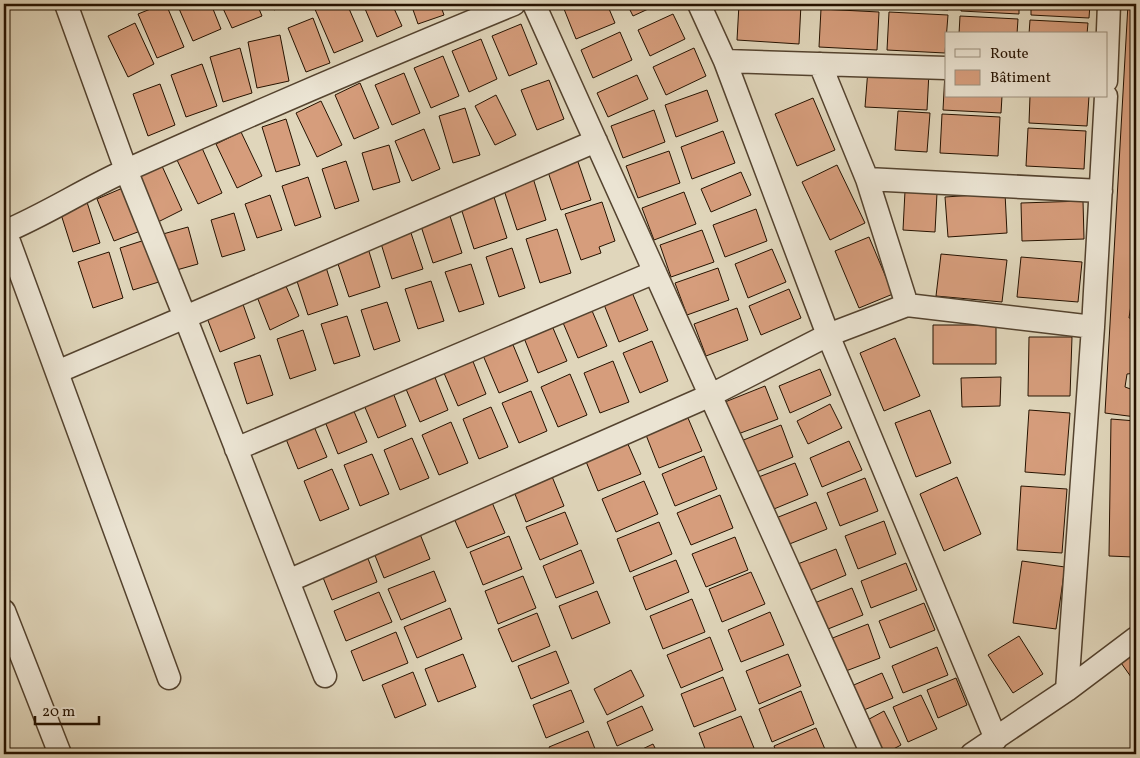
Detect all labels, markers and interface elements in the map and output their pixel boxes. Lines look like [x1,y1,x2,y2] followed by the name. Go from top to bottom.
[945,32,1108,98] legend
[990,44,1029,65] text: Route
[990,68,1051,89] text: Bâtiment
[35,693,99,725] scale bar
[42,702,75,723] text: 20 m

